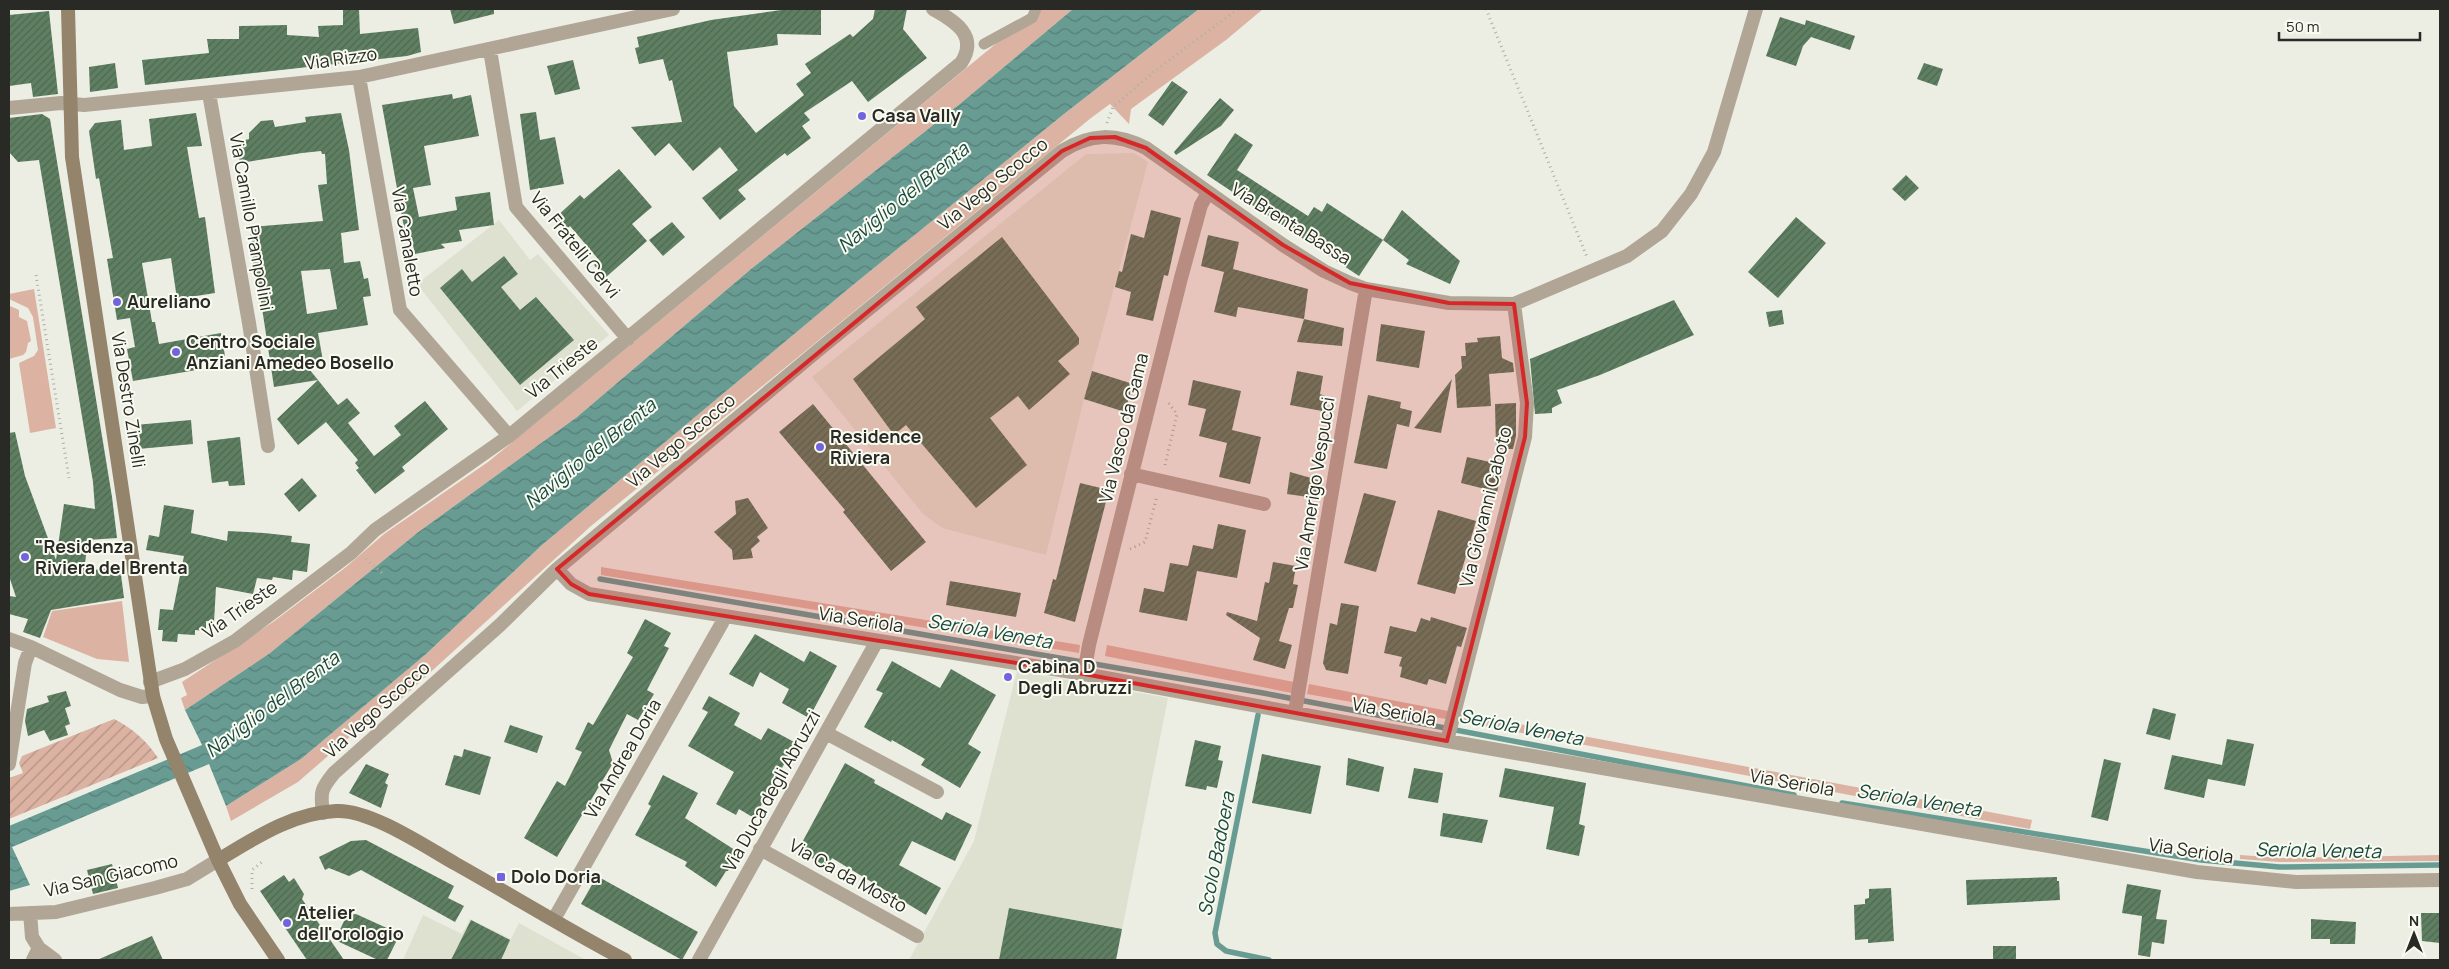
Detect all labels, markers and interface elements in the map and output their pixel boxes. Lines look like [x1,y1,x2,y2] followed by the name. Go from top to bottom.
[2279,10,2420,42] scale bar
[2286,16,2320,37] text: 50 m
[303,41,379,75] street label: Via Rizzo
[872,103,961,127] place label: Casa Vally
[856,110,868,122] marker: Casa Vally
[225,131,279,313] street label: Via Camillo Prampolini
[932,131,1052,235] street label: Via Vego Scocco
[832,135,975,258] water label: Naviglio del Brenta
[1227,177,1356,270] street label: Via Brenta Bassa
[387,185,429,298] street label: Via Canaletto
[525,186,626,303] street label: Via Fratelli Cervi
[127,289,211,313] place label: Aureliano
[111,296,123,308] marker: Aureliano
[186,329,394,374] place label: Centro Sociale Anziani Amedeo Bosello
[106,330,152,469] street label: Via Destro Zinelli
[520,331,602,404] street label: Via Trieste
[170,346,182,358] marker: Centro Sociale Anziani Amedeo Bosello
[1093,350,1153,505] street label: Via Vasco da Gama
[621,388,740,493] street label: Via Vego Scocco
[519,391,662,514] water label: Naviglio del Brenta
[1288,395,1340,573] street label: Via Amerigo Vespucci
[830,424,921,469] place label: Residence Riviera
[1453,424,1517,590] street label: Via Giovanni Caboto
[814,441,826,453] marker: Residence Riviera
[35,534,188,579] place label: "Residenza Riviera del Brenta
[19,551,31,563] marker: "Residenza Riviera del Brenta
[197,575,282,644] street label: Via Trieste
[817,600,905,638] street label: Via Seriola
[926,607,1056,655] water label: Seriola Veneta
[200,644,346,763] water label: Naviglio del Brenta
[1018,654,1132,699] place label: Cabina D Degli Abruzzi
[318,655,435,763] street label: Via Vego Scocco
[1002,671,1014,683] marker: Cabina D Degli Abruzzi
[1350,691,1438,731] street label: Via Seriola
[578,694,666,823] street label: Via Andrea Doria
[1457,702,1587,752] water label: Seriola Veneta
[717,706,825,875] street label: Via Duca degli Abruzzi
[1748,763,1836,801] street label: Via Seriola
[1855,777,1985,823] water label: Seriola Veneta
[1191,789,1241,918] water label: Scolo Badoera
[2147,831,2235,869] street label: Via Seriola
[785,833,912,918] street label: Via Ca da Mosto
[2255,836,2383,864] water label: Seriola Veneta
[41,848,180,902] street label: Via San Giacomo
[511,864,601,888] place label: Dolo Doria
[495,871,507,883] marker: Dolo Doria
[297,900,404,945] place label: Atelier dell'orologio
[2389,909,2439,959] north arrow
[2409,911,2419,930] text: N
[281,917,293,929] marker: Atelier dell'orologio

